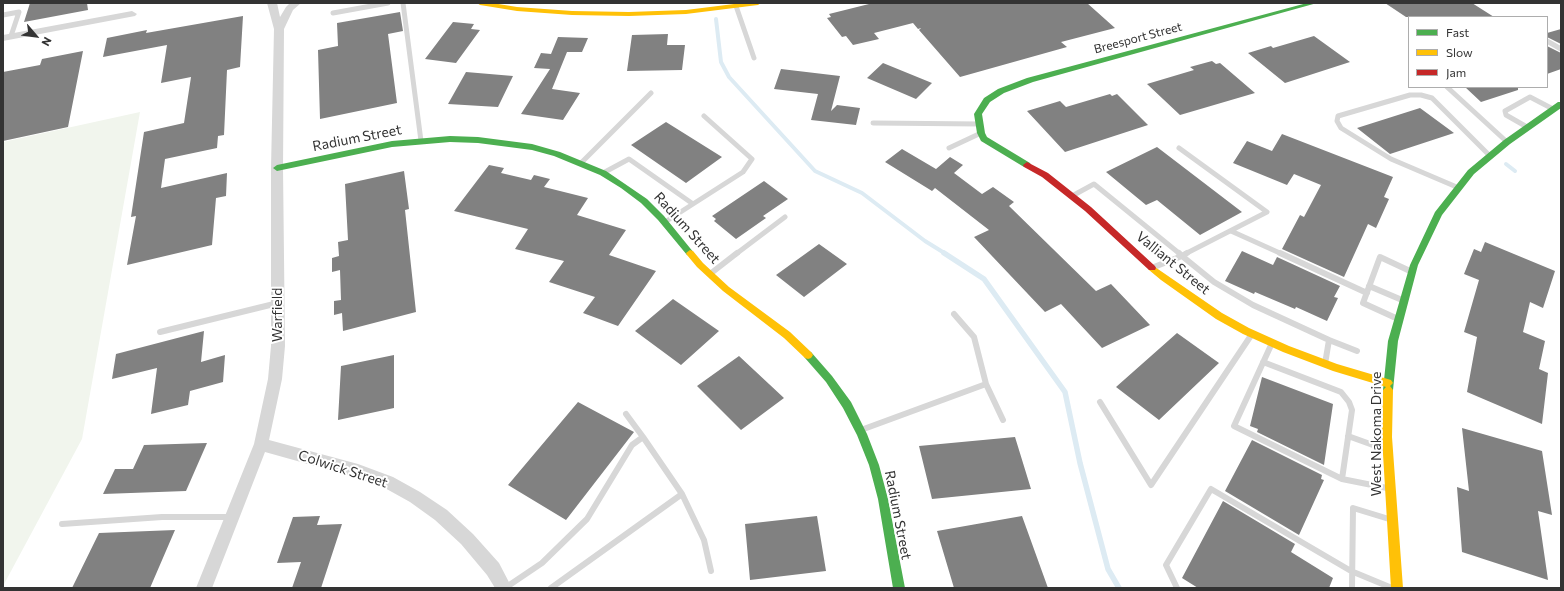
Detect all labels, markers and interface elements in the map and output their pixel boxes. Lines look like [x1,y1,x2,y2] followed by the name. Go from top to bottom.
[16,16,56,56] north arrow
[1408,16,1548,88] legend
[1092,19,1184,57] street label: Breesport Street
[1446,25,1469,39] text: Fast
[39,35,55,49] text: N
[1446,45,1473,59] text: Slow
[1446,65,1466,79] text: Jam
[311,121,403,155] street label: Radium Street
[650,189,724,267] street label: Radium Street
[1133,228,1213,298] street label: Valliant Street
[269,288,285,342] street label: Warfield
[1368,372,1384,496] street label: West Nakoma Drive
[296,447,390,491] street label: Colwick Street
[881,469,915,561] street label: Radium Street

